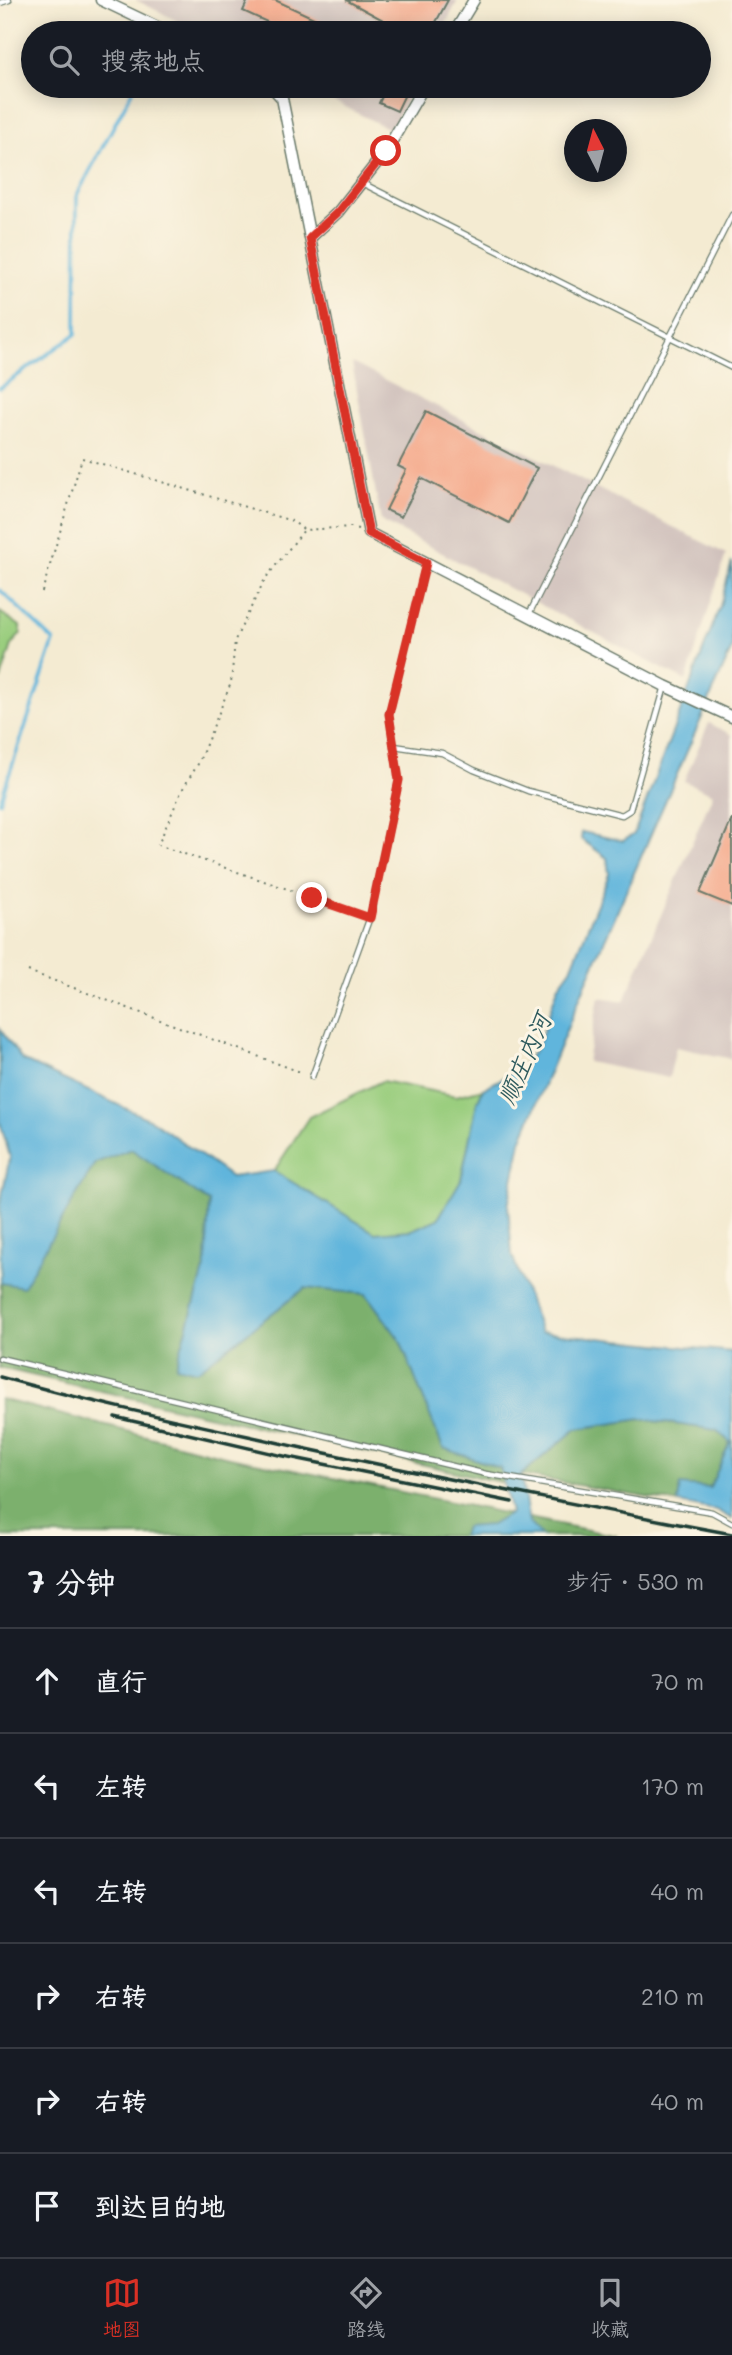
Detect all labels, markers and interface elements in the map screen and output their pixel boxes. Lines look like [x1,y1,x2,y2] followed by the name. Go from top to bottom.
[21,21,711,98] search box
[45,41,83,79] icon: search
[101,43,205,77] text: 搜索地点
[564,119,627,182] north arrow
[370,135,401,166] route start
[296,882,327,913] route end
[490,1005,559,1109] water label: 顺庄内河
[28,1561,116,1601] text: 7 分钟
[566,1566,704,1596] text: 步行 · 530 m
[28,1662,66,1700] icon: ahead
[95,1664,147,1698] text: 直行
[651,1666,704,1696] text: 70 m
[28,1767,66,1805] icon: left
[95,1769,147,1803] text: 左转
[641,1771,704,1801] text: 170 m
[28,1872,66,1910] icon: left
[95,1874,147,1908] text: 左转
[651,1876,704,1906] text: 40 m
[28,1977,66,2015] icon: right
[95,1979,147,2013] text: 右转
[641,1981,704,2011] text: 210 m
[28,2082,66,2120] icon: right
[95,2084,147,2118] text: 右转
[651,2086,704,2116] text: 40 m
[28,2187,66,2225] icon: arrive
[95,2189,225,2223] text: 到达目的地
[103,2274,141,2341] tab: 地图
[347,2274,385,2341] tab: 路线
[591,2274,629,2341] tab: 收藏

